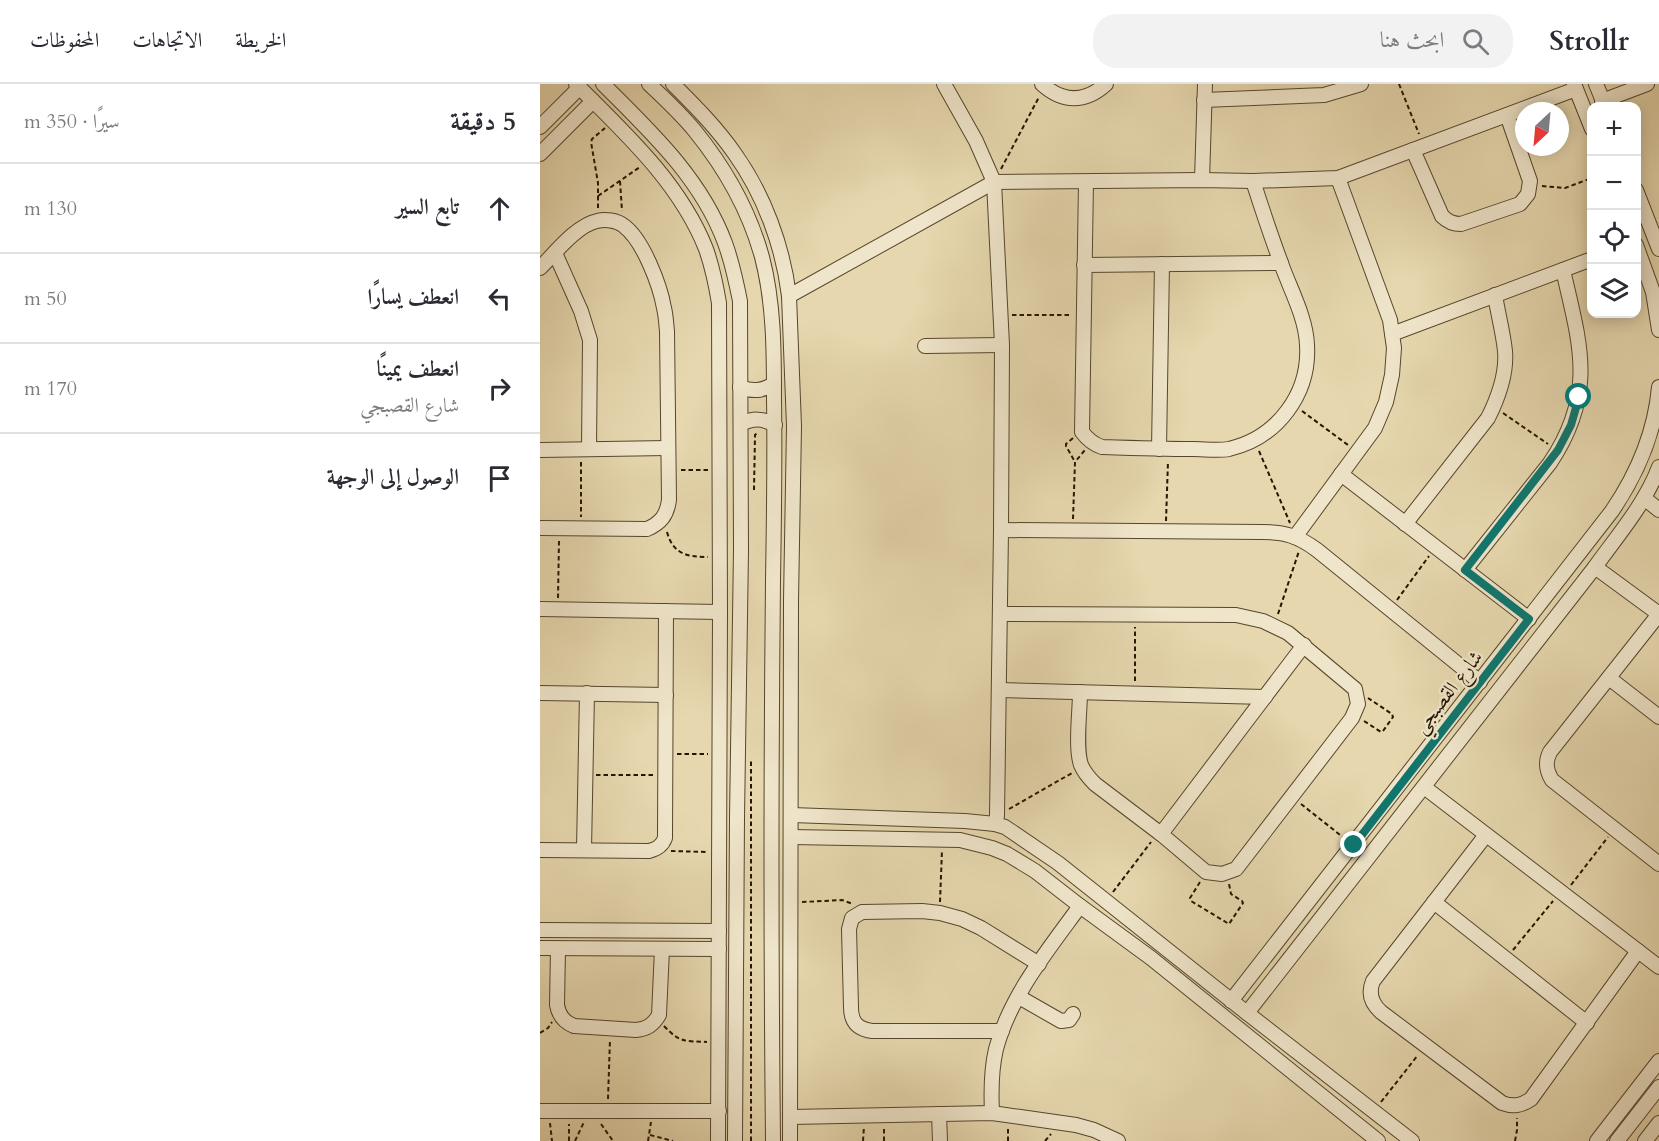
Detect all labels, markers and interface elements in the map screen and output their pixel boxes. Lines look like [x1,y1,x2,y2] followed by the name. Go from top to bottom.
[1093,14,1513,68] search box
[1549,22,1629,60] text: Strollr
[1380,25,1444,55] text: ابحث هنا
[1459,25,1492,58] icon: search
[30,26,99,55] text: المحفوظات
[132,26,202,55] text: الاتجاهات
[235,26,286,55] text: الخريطة
[1515,102,1569,156] north arrow
[1587,102,1641,318] map controls
[1587,102,1641,156] button: +
[450,104,516,139] text: 5 دقيقة
[24,108,120,135] text: سيرًا · 350 m
[1587,156,1641,210] button: −
[396,192,459,222] text: تابع السير
[483,192,516,225] icon: ahead
[24,195,77,222] text: 130 m
[1587,210,1641,264] button: locate
[1587,264,1641,318] button: layers
[368,282,459,312] text: انعطف يسارًا
[483,282,516,315] icon: left
[24,285,67,312] text: 50 m
[376,354,459,384] text: انعطف يمينًا
[483,372,516,405] icon: right
[24,375,77,402] text: 170 m
[1565,383,1591,409] route start
[360,392,459,419] text: شارع القصبجي
[327,462,459,492] text: الوصول إلى الوجهة
[483,462,516,495] icon: arrive
[1407,645,1493,742] street label: شارع القصبجي
[1340,831,1366,857] route end

